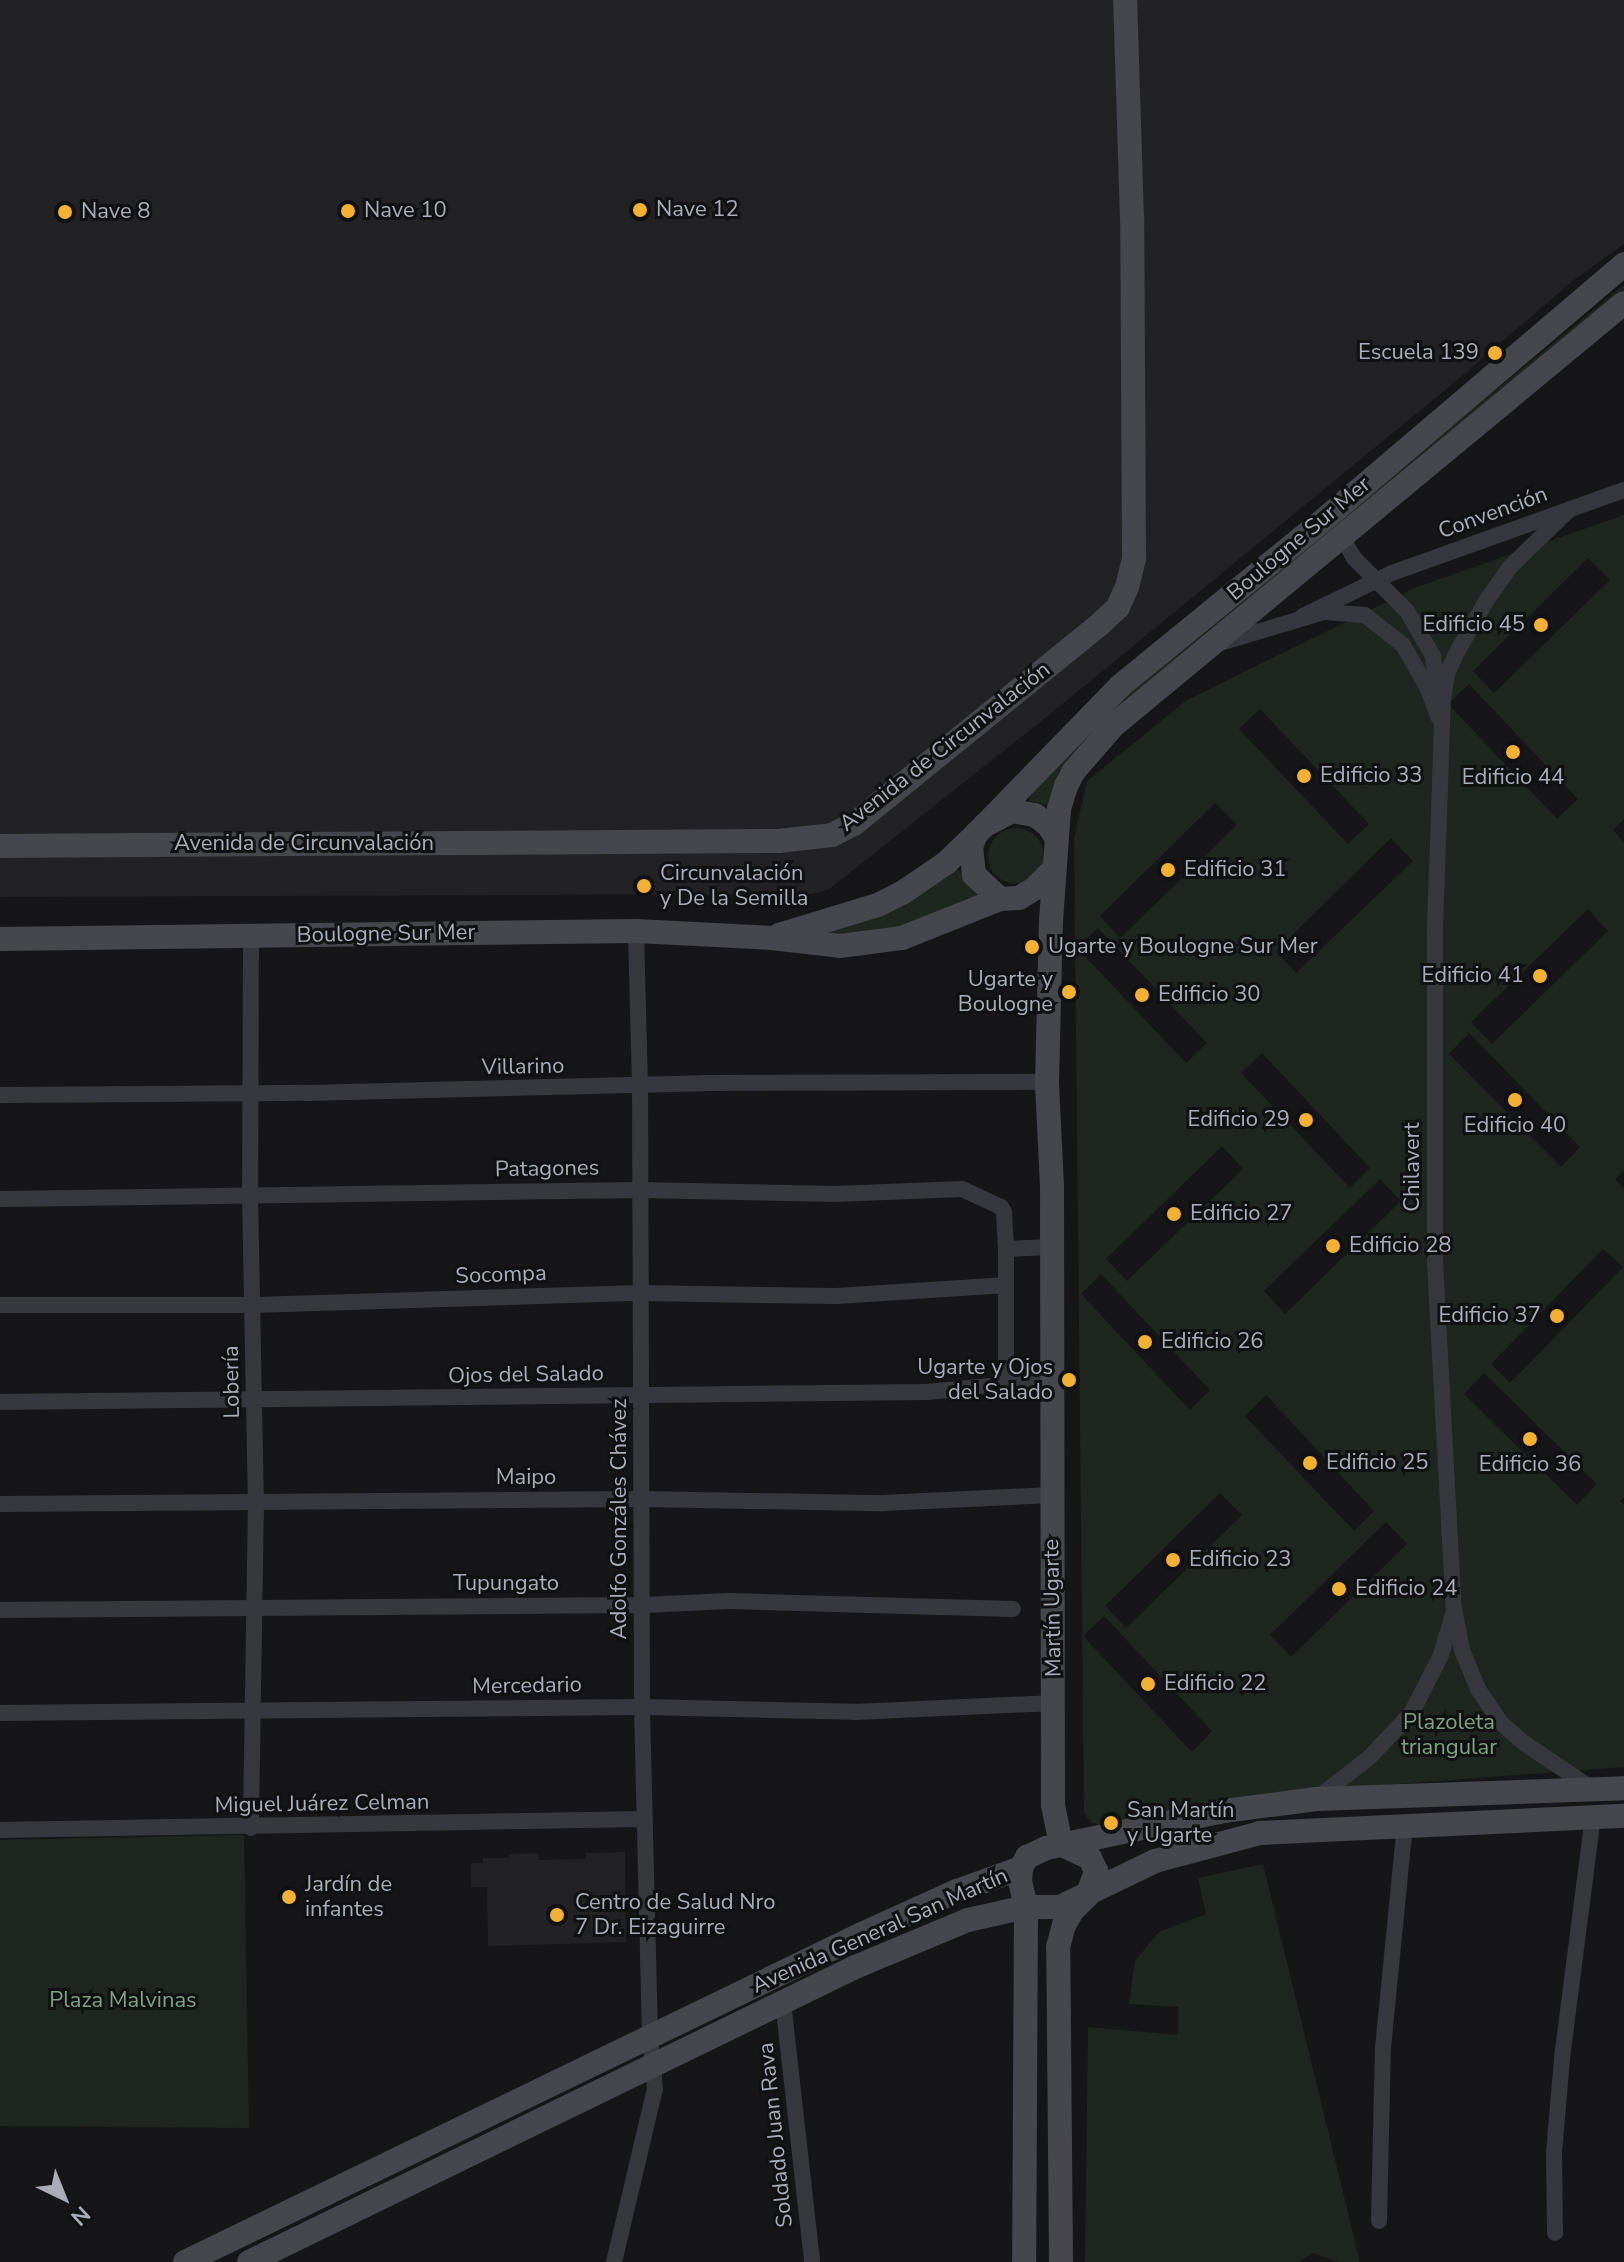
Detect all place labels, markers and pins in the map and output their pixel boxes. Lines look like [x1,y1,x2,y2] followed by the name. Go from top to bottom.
[656,197,739,223] place label: Nave 12
[364,198,447,224] place label: Nave 10
[81,199,151,225] place label: Nave 8
[631,201,649,219] marker: Nave 12
[339,202,357,220] marker: Nave 10
[56,203,74,221] marker: Nave 8
[1358,340,1479,366] place label: Escuela 139
[1486,344,1504,362] marker: Escuela 139
[1422,612,1525,638] place label: Edificio 45
[1532,616,1550,634] marker: Edificio 45
[1504,743,1522,761] marker: Edificio 44
[1320,763,1423,789] place label: Edificio 33
[1462,765,1564,791] place label: Edificio 44
[1295,767,1313,785] marker: Edificio 33
[1184,857,1287,883] place label: Edificio 31
[660,860,808,912] place label: Circunvalación y De la Semilla
[1159,861,1177,879] marker: Edificio 31
[635,877,653,895] marker: Circunvalación y De la Semilla
[1048,934,1318,960] place label: Ugarte y Boulogne Sur Mer
[1023,938,1041,956] marker: Ugarte y Boulogne Sur Mer
[1421,963,1524,989] place label: Edificio 41
[958,966,1053,1018] place label: Ugarte y Boulogne
[1531,967,1549,985] marker: Edificio 41
[1158,982,1261,1008] place label: Edificio 30
[1060,983,1078,1001] marker: Ugarte y Boulogne
[1133,986,1151,1004] marker: Edificio 30
[1506,1091,1524,1109] marker: Edificio 40
[1187,1107,1290,1133] place label: Edificio 29
[1297,1111,1315,1129] marker: Edificio 29
[1464,1113,1566,1139] place label: Edificio 40
[1190,1201,1293,1227] place label: Edificio 27
[1165,1205,1183,1223] marker: Edificio 27
[1349,1233,1452,1259] place label: Edificio 28
[1324,1237,1342,1255] marker: Edificio 28
[1438,1303,1541,1329] place label: Edificio 37
[1548,1307,1566,1325] marker: Edificio 37
[1161,1329,1264,1355] place label: Edificio 26
[1136,1333,1154,1351] marker: Edificio 26
[917,1354,1053,1406] place label: Ugarte y Ojos del Salado
[1060,1371,1078,1389] marker: Ugarte y Ojos del Salado
[1521,1430,1539,1448] marker: Edificio 36
[1326,1450,1429,1476] place label: Edificio 25
[1479,1452,1581,1478] place label: Edificio 36
[1301,1454,1319,1472] marker: Edificio 25
[1189,1547,1292,1573] place label: Edificio 23
[1164,1551,1182,1569] marker: Edificio 23
[1355,1576,1458,1602] place label: Edificio 24
[1330,1580,1348,1598] marker: Edificio 24
[1164,1671,1267,1697] place label: Edificio 22
[1139,1675,1157,1693] marker: Edificio 22
[1127,1797,1235,1848] place label: San Martín y Ugarte
[1102,1814,1120,1832] marker: San Martín y Ugarte
[305,1871,392,1922] place label: Jardín de infantes
[280,1888,298,1906] marker: Jardín de infantes
[575,1889,776,1940] place label: Centro de Salud Nro 7 Dr. Eizaguirre
[546,1904,568,1926] marker: Centro de Salud Nro 7 Dr. Eizaguirre

